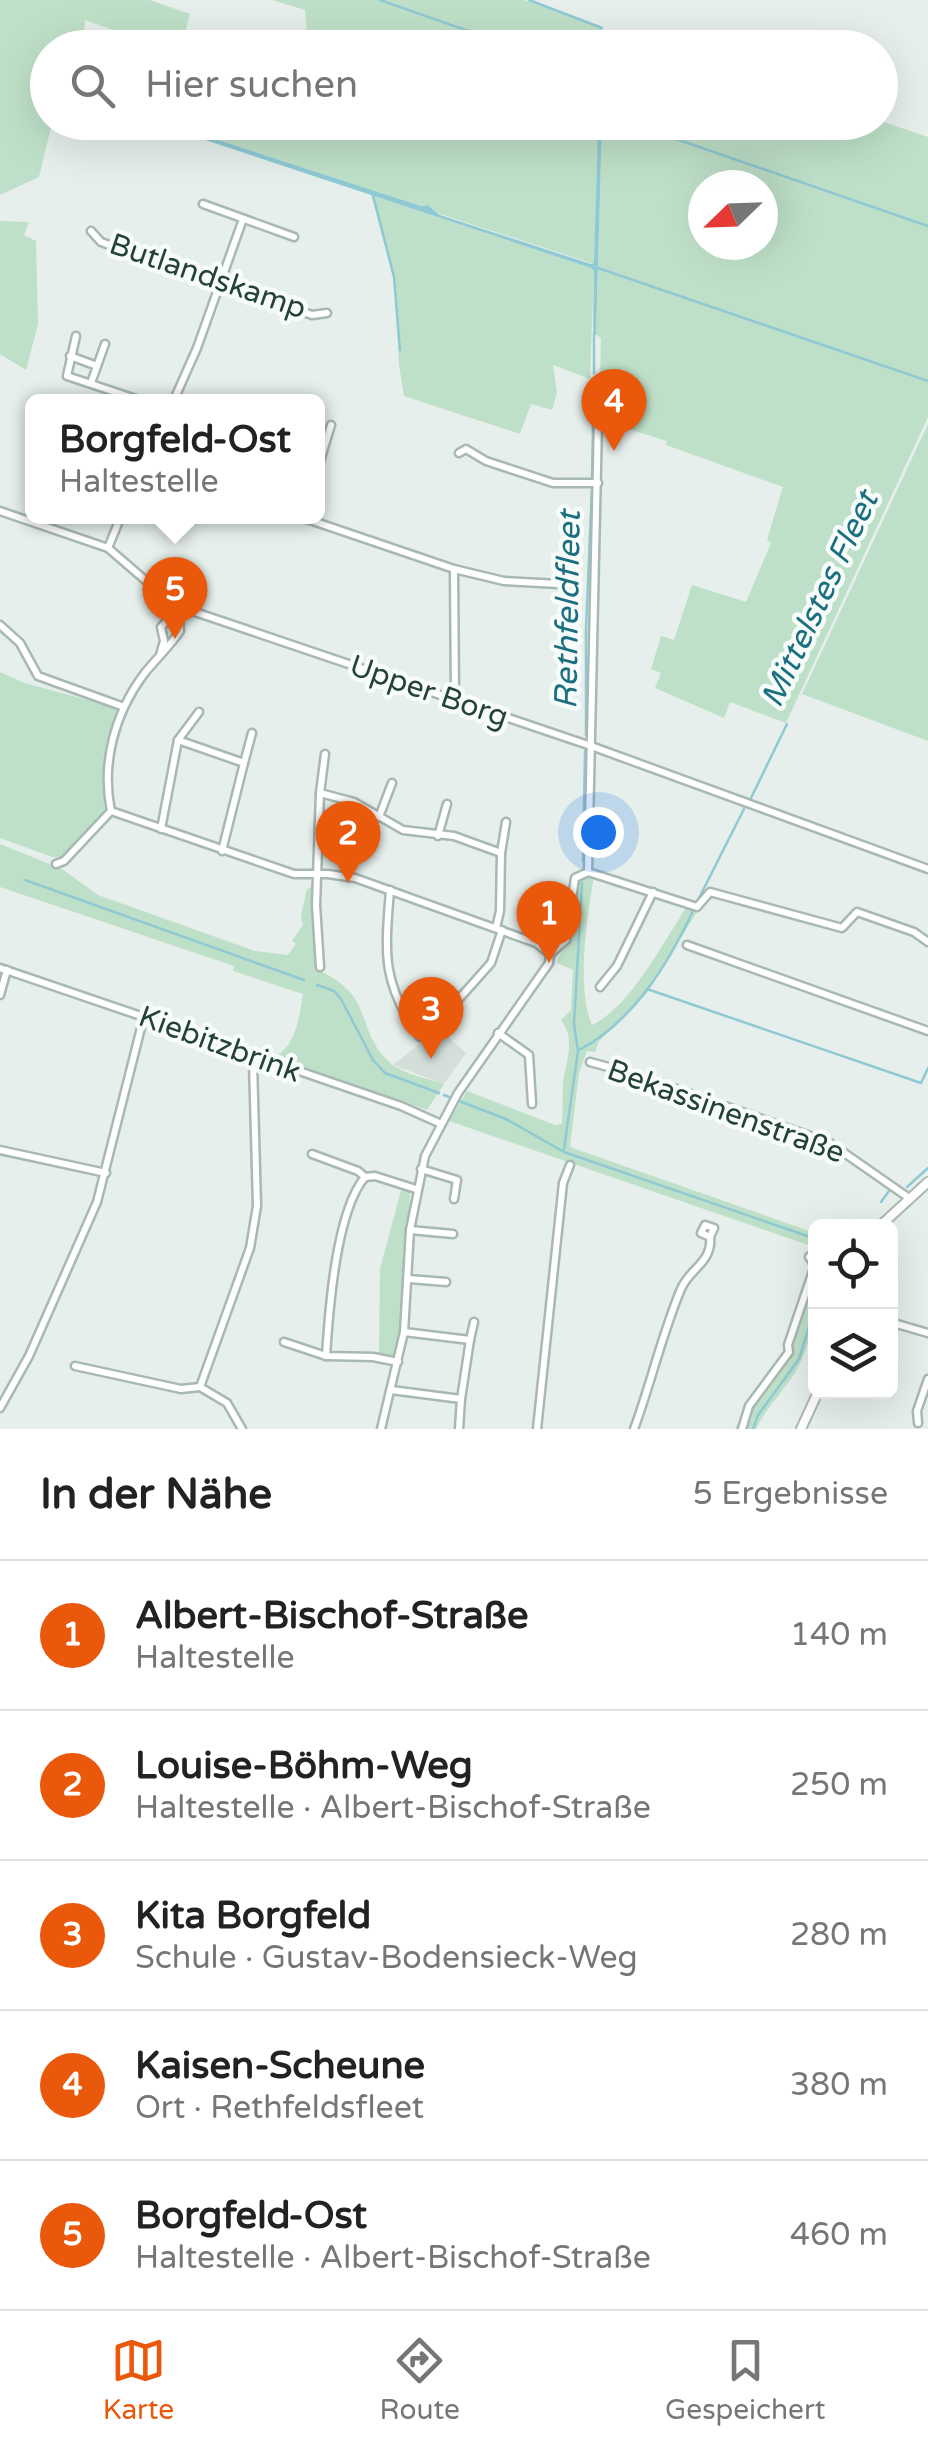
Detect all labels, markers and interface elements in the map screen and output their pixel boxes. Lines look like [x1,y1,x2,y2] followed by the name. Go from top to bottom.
[30,30,898,140] search box
[65,58,120,113] icon: search
[145,62,358,108] text: Hier suchen
[688,170,778,260] north arrow
[105,226,311,327] street label: Butlandskamp
[582,368,646,451] pin: 4
[25,394,325,524] popup
[59,417,291,463] text: Borgfeld-Ost
[59,463,219,501] text: Haltestelle
[753,482,888,713] water label: Mittelstes Fleet
[547,507,589,710] water label: Rethfeldfleet
[142,556,208,639] pin: 5
[345,647,513,736] street label: Upper Borg
[316,800,380,883] pin: 2
[573,807,624,858] your location
[516,880,582,963] pin: 1
[398,976,464,1059] pin: 3
[134,998,306,1091] street label: Kiebitzbrink
[602,1051,849,1172] street label: Bekassinenstraße
[808,1219,898,1399] map controls
[808,1219,898,1309] button: locate
[808,1309,898,1399] button: layers
[40,1469,272,1520] text: In der Nähe
[693,1475,888,1513] text: 5 Ergebnisse
[135,1593,528,1639] text: Albert-Bischof-Straße
[62,1616,83,1654] text: 1
[790,1616,888,1654] text: 140 m
[135,1639,295,1677] text: Haltestelle
[135,1743,473,1789] text: Louise-Böhm-Weg
[62,1766,83,1804] text: 2
[790,1766,888,1804] text: 250 m
[135,1789,651,1827] text: Haltestelle · Albert-Bischof-Straße
[135,1893,371,1939] text: Kita Borgfeld
[62,1916,83,1954] text: 3
[790,1916,888,1954] text: 280 m
[135,1939,638,1977] text: Schule · Gustav-Bodensieck-Weg
[135,2043,425,2089] text: Kaisen-Scheune
[62,2066,83,2104] text: 4
[790,2066,888,2104] text: 380 m
[135,2089,424,2127] text: Ort · Rethfeldsfleet
[135,2193,367,2239] text: Borgfeld-Ost
[62,2216,83,2254] text: 5
[790,2216,888,2254] text: 460 m
[135,2239,651,2277] text: Haltestelle · Albert-Bischof-Straße
[103,2333,174,2427] tab: Karte
[379,2333,460,2427] tab: Route
[665,2333,825,2427] tab: Gespeichert

